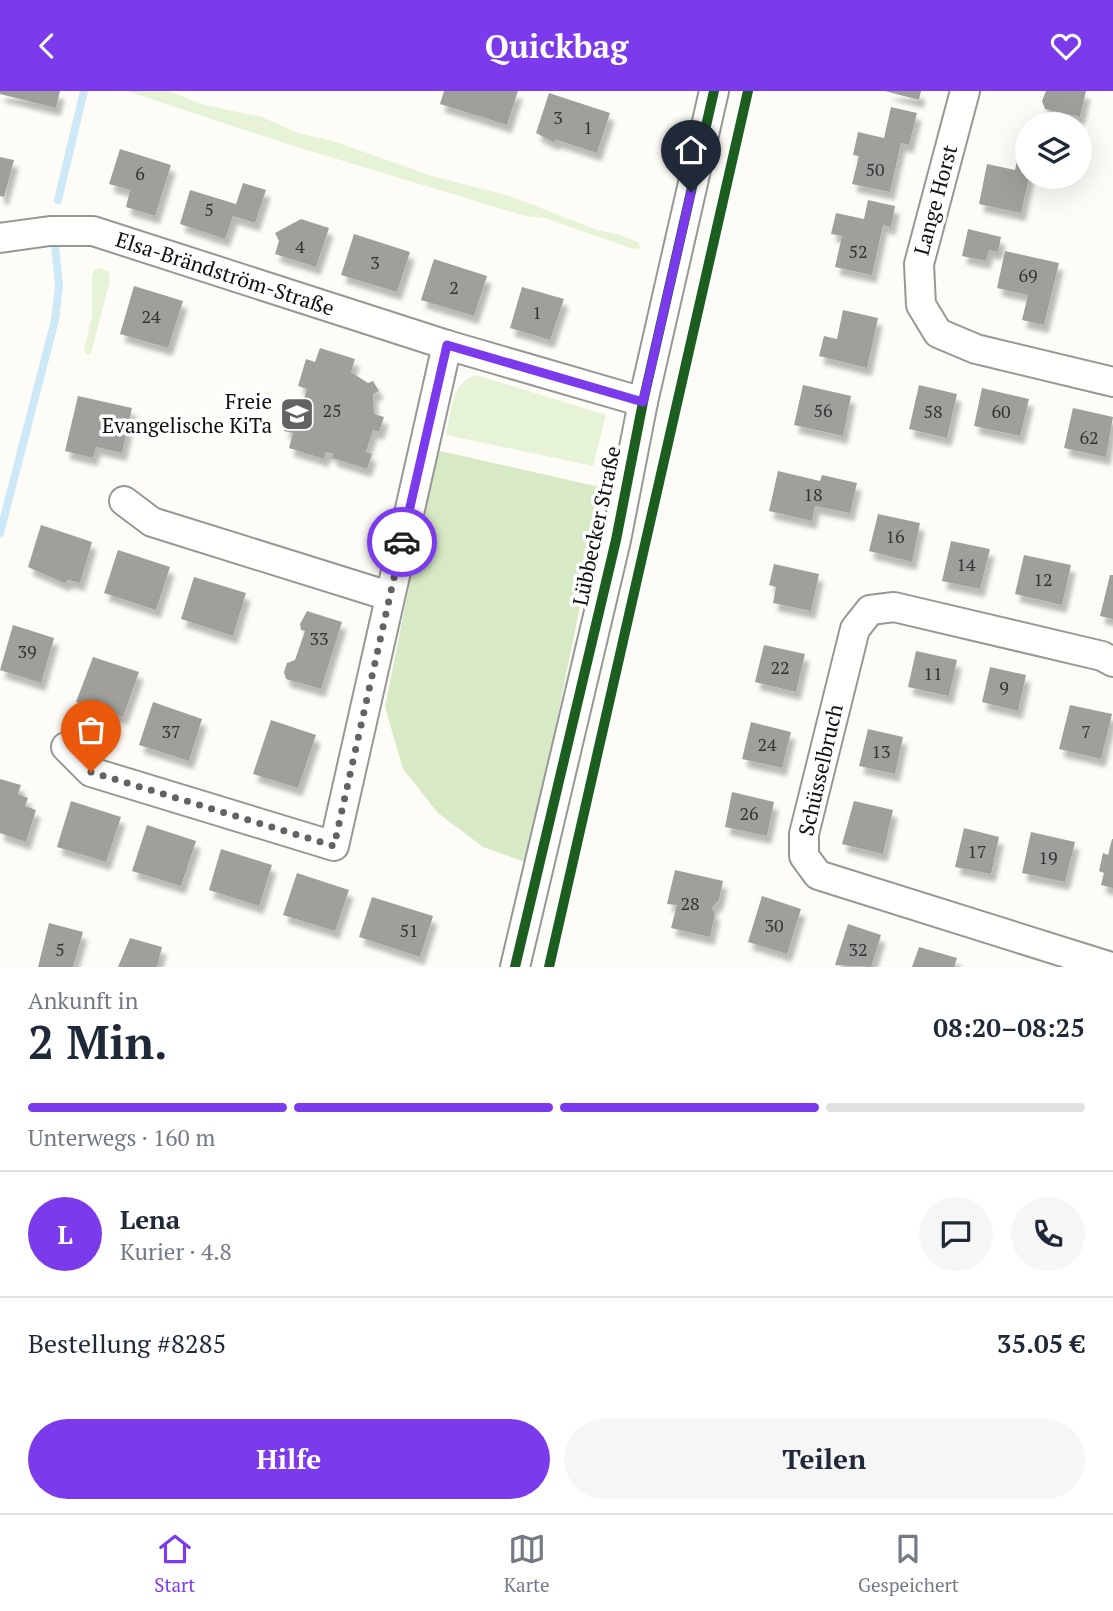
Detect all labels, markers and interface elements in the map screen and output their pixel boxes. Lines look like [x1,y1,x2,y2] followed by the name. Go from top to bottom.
[485,25,628,67] text: Quickbag
[28,27,66,65] icon: back
[1047,27,1085,65] icon: heart
[553,105,563,129] house number: 3
[1015,112,1092,189] map controls
[1015,112,1092,189] button: layers
[583,115,593,139] house number: 1
[661,120,721,192] pin
[672,131,710,169] icon: home
[907,141,963,258] street label: Lange Horst
[865,157,885,181] house number: 50
[135,161,145,185] house number: 6
[204,197,214,221] house number: 5
[112,224,338,322] street label: Elsa-Brändström-Straße
[295,234,305,258] house number: 4
[848,239,868,263] house number: 52
[370,250,380,274] house number: 3
[1018,263,1038,287] house number: 69
[449,275,459,299] house number: 2
[532,300,542,324] house number: 1
[141,304,161,328] house number: 24
[102,387,272,439] place label: Freie Evangelische KiTa
[278,395,316,433] school or university icon: Freie Evangelische KiTa
[322,398,342,422] house number: 25
[813,398,833,422] house number: 56
[923,399,943,423] house number: 58
[991,399,1011,423] house number: 60
[1079,425,1099,449] house number: 62
[565,443,627,608] street label: Lübbecker Straße
[803,482,823,506] house number: 18
[367,507,437,577] courier
[383,523,421,561] icon: car
[885,524,905,548] house number: 16
[956,552,976,576] house number: 14
[1033,567,1053,591] house number: 12
[309,626,329,650] house number: 33
[17,639,37,663] house number: 39
[770,655,790,679] house number: 22
[923,661,943,685] house number: 11
[999,675,1009,699] house number: 9
[61,700,121,772] pin
[791,701,849,838] street label: Schüsselbruch
[72,711,110,749] icon: bag
[161,719,181,743] house number: 37
[1081,719,1091,743] house number: 7
[757,732,777,756] house number: 24
[871,739,891,763] house number: 13
[739,801,759,825] house number: 26
[967,839,987,863] house number: 17
[1038,845,1058,869] house number: 19
[680,891,700,915] house number: 28
[764,913,784,937] house number: 30
[399,918,419,942] house number: 51
[55,937,65,961] house number: 5
[848,937,868,961] house number: 32
[28,985,138,1016] text: Ankunft in
[933,1010,1085,1044] text: 08:20–08:25
[28,1011,168,1072] text: 2 Min.
[28,1122,215,1153] text: Unterwegs · 160 m
[919,1197,993,1271] button: chat
[1011,1197,1085,1271] button: phone
[120,1202,180,1236] text: Lena
[57,1217,73,1251] text: L
[120,1236,232,1267] text: Kurier · 4.8
[28,1326,226,1360] text: Bestellung #8285
[997,1326,1085,1360] text: 35.05 €
[28,1419,550,1499] button: Hilfe
[564,1419,1085,1499] button: Teilen
[154,1530,195,1597] tab: Start
[504,1530,550,1597] tab: Karte
[858,1530,959,1597] tab: Gespeichert

